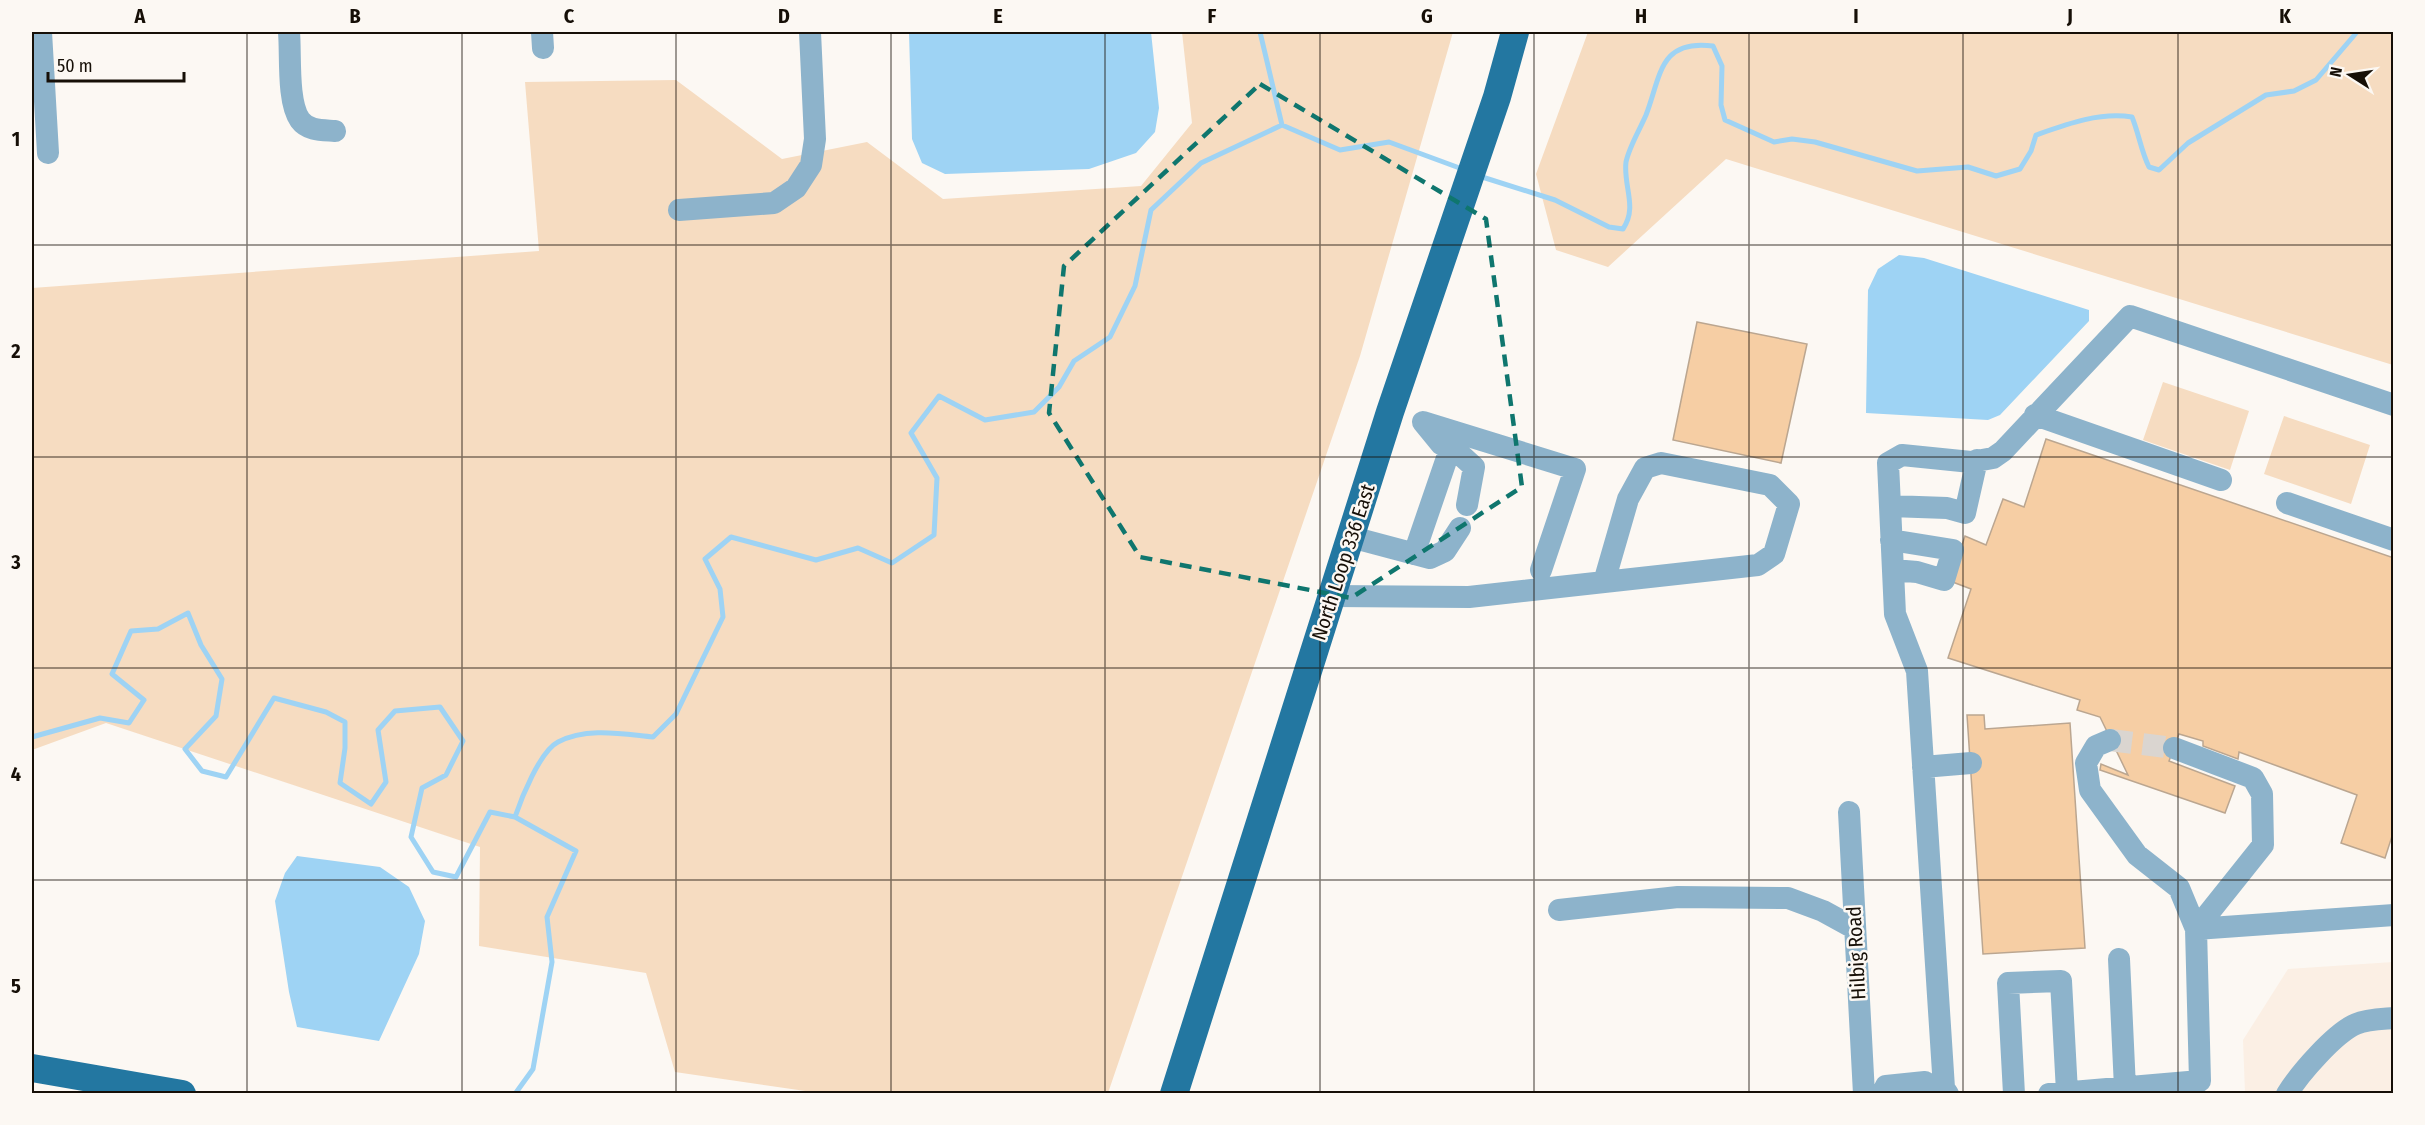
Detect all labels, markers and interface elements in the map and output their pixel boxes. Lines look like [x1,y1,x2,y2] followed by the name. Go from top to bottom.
[134,4,147,28] text: A
[349,4,361,28] text: B
[564,4,575,28] text: C
[778,4,790,28] text: D
[993,4,1003,28] text: E
[1208,4,1217,28] text: F
[1421,4,1433,28] text: G
[1635,4,1647,28] text: H
[1853,4,1859,28] text: I
[2066,4,2073,28] text: J
[2279,4,2291,28] text: K
[48,45,184,83] scale bar
[2320,45,2380,105] north arrow
[57,55,93,77] text: 50 m
[2326,65,2346,79] text: N
[12,127,20,151] text: 1
[10,339,21,363] text: 2
[1306,480,1380,643] street label: North Loop 336 East
[10,550,21,574] text: 3
[11,762,21,786] text: 4
[1842,906,1870,1000] street label: Hilbig Road
[11,974,21,998] text: 5

